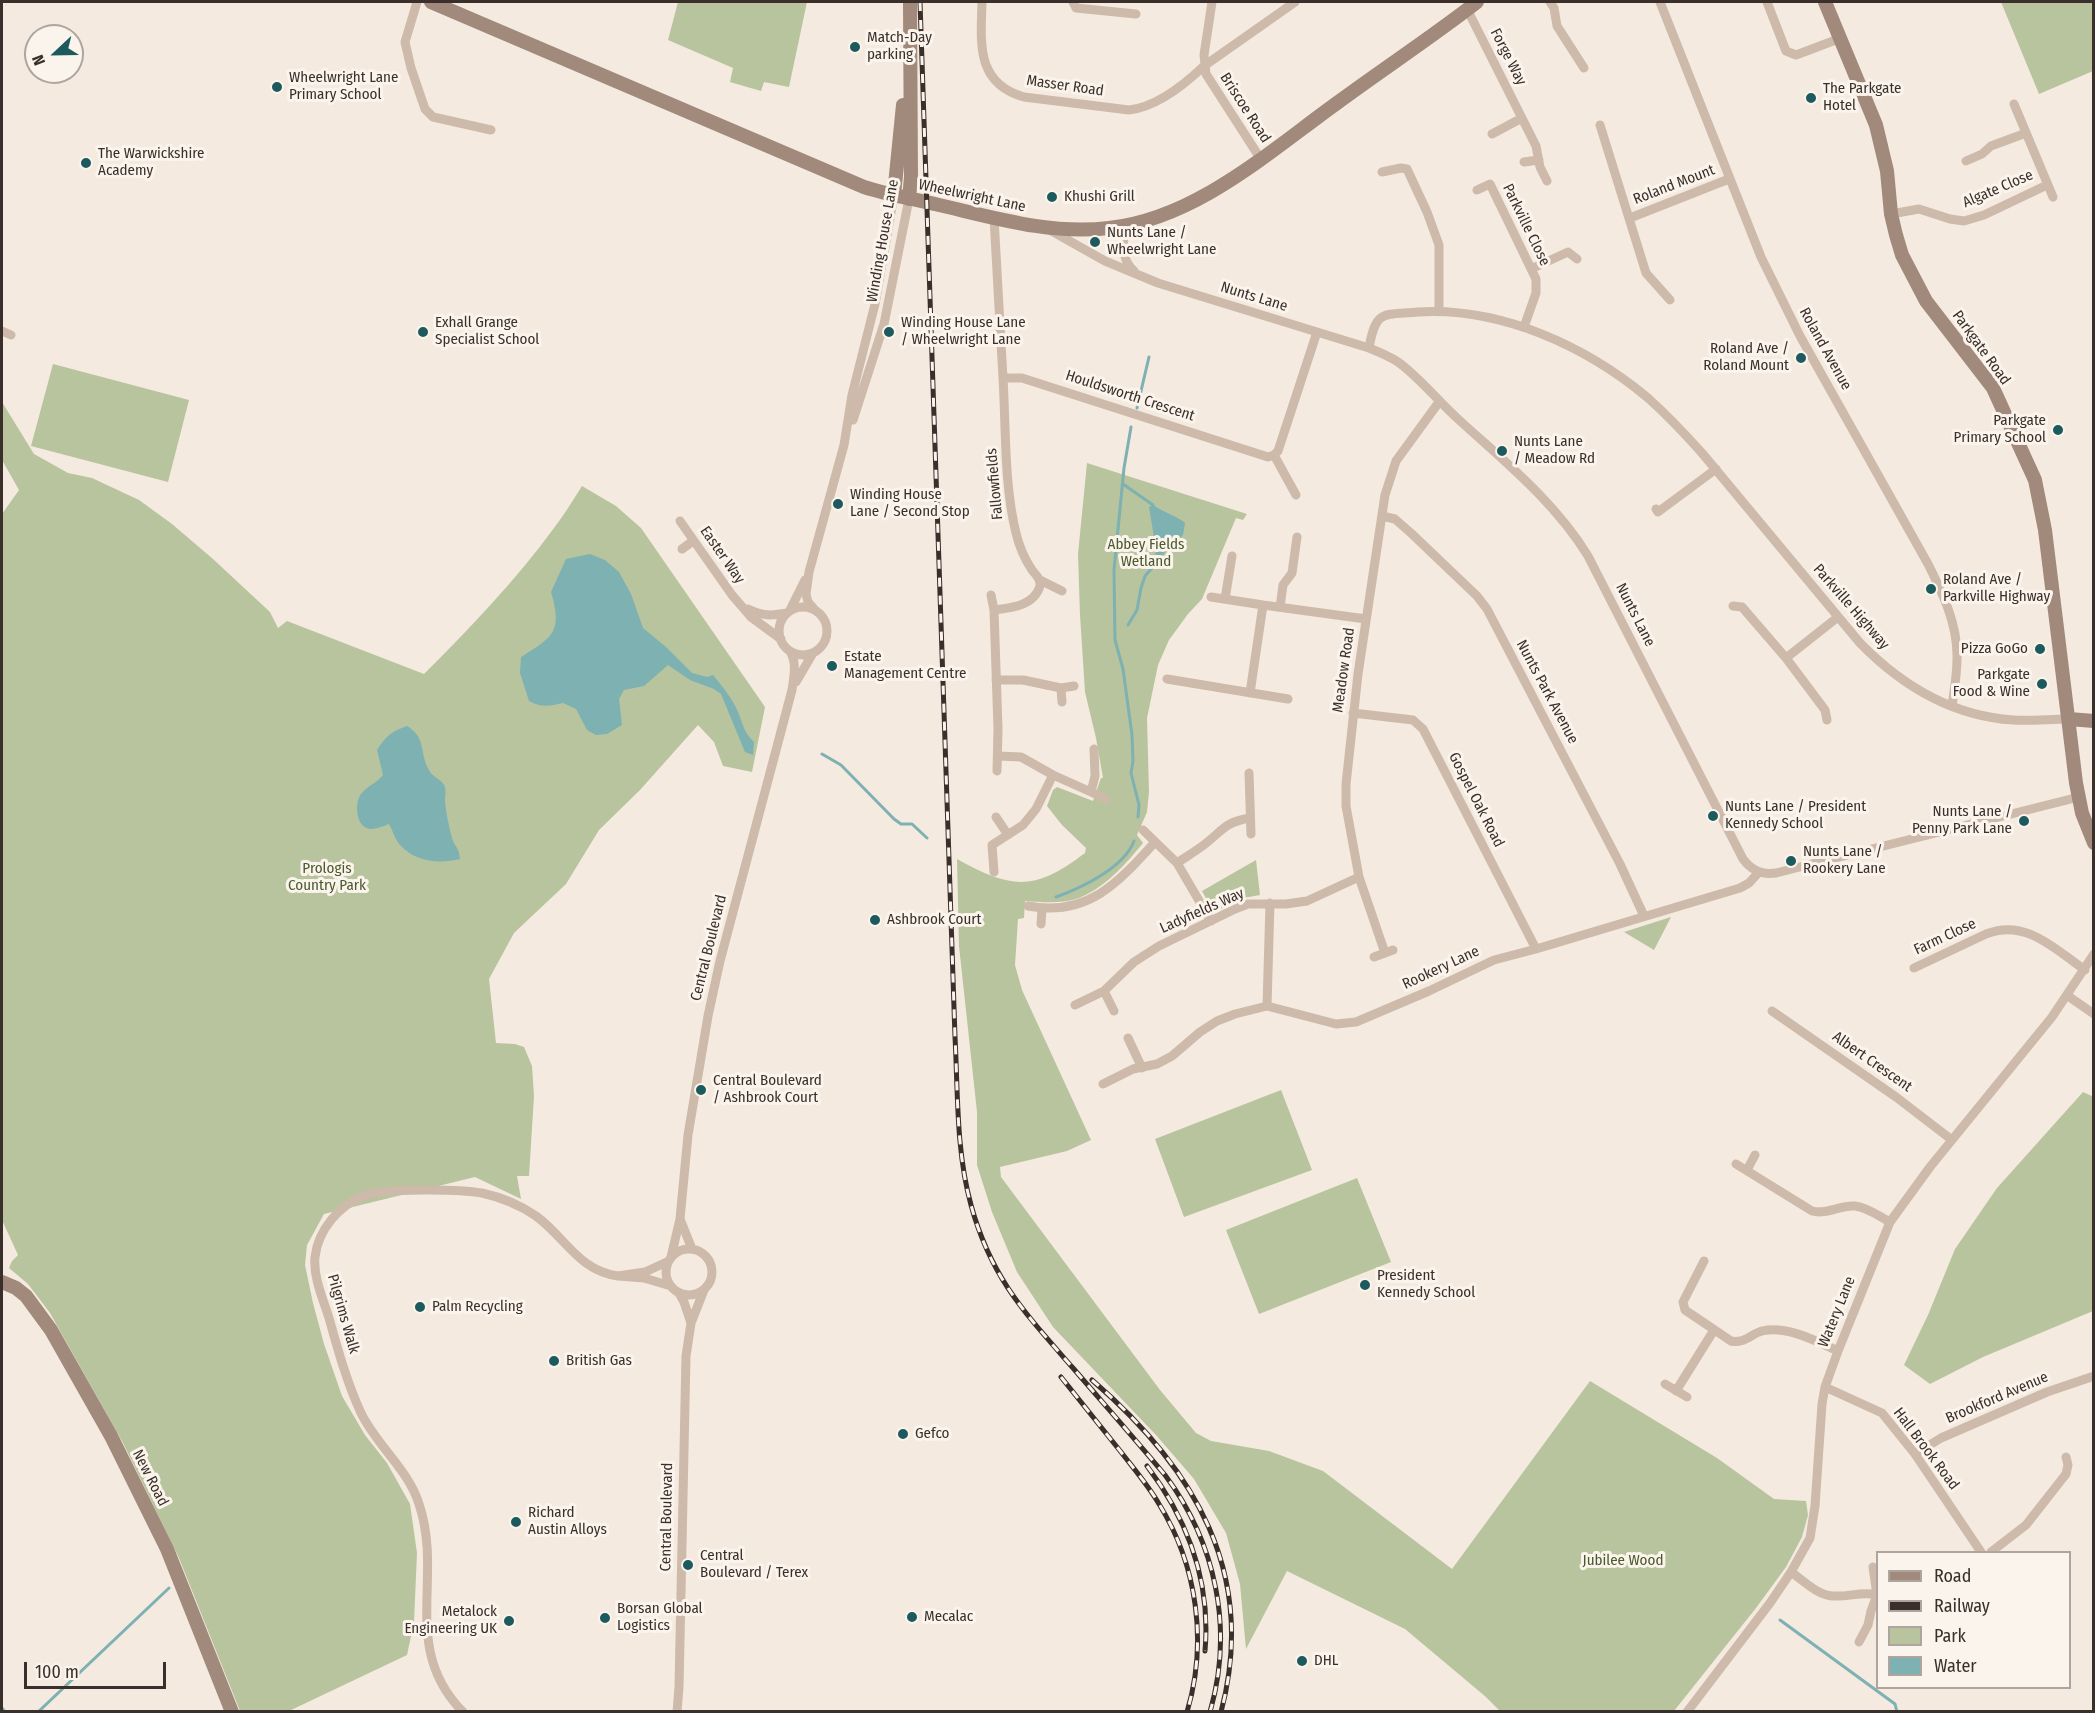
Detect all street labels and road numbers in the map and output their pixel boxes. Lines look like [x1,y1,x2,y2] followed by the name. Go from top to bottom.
[1486,26,1530,88] street label: Forge Way
[1216,70,1274,146] street label: Briscoe Road
[1025,72,1105,100] street label: Masser Road
[1631,161,1717,209] street label: Roland Mount
[1960,166,2036,212] street label: Algate Close
[917,176,1027,216] street label: Wheelwright Lane
[863,178,903,304] street label: Winding House Lane
[1498,181,1554,269] street label: Parkville Close
[1218,278,1290,316] street label: Nunts Lane
[1795,305,1855,393] street label: Roland Avenue
[1948,307,2014,389] street label: Parkgate Road
[1063,367,1197,425] street label: Houldsworth Crescent
[983,447,1007,521] street label: Fallowfields
[696,523,748,587] street label: Easter Way
[1809,561,1893,653] street label: Parkville Highway
[1611,580,1659,650] street label: Nunts Lane
[1329,626,1359,714] street label: Meadow Road
[1512,637,1582,747] street label: Nunts Park Avenue
[1444,750,1508,850] street label: Gospel Oak Road
[1157,884,1247,938] street label: Ladyfields Way
[687,893,731,1003] street label: Central Boulevard
[1911,915,1979,959] street label: Farm Close
[1400,942,1482,994] street label: Rookery Lane
[1829,1028,1915,1096] street label: Albert Crescent
[323,1272,363,1356] street label: Pilgrims Walk
[1815,1274,1859,1350] street label: Watery Lane
[1943,1368,2051,1428] street label: Brookford Avenue
[1889,1404,1963,1494] street label: Hall Brook Road
[128,1447,172,1509] street label: New Road
[657,1462,677,1572] street label: Central Boulevard

